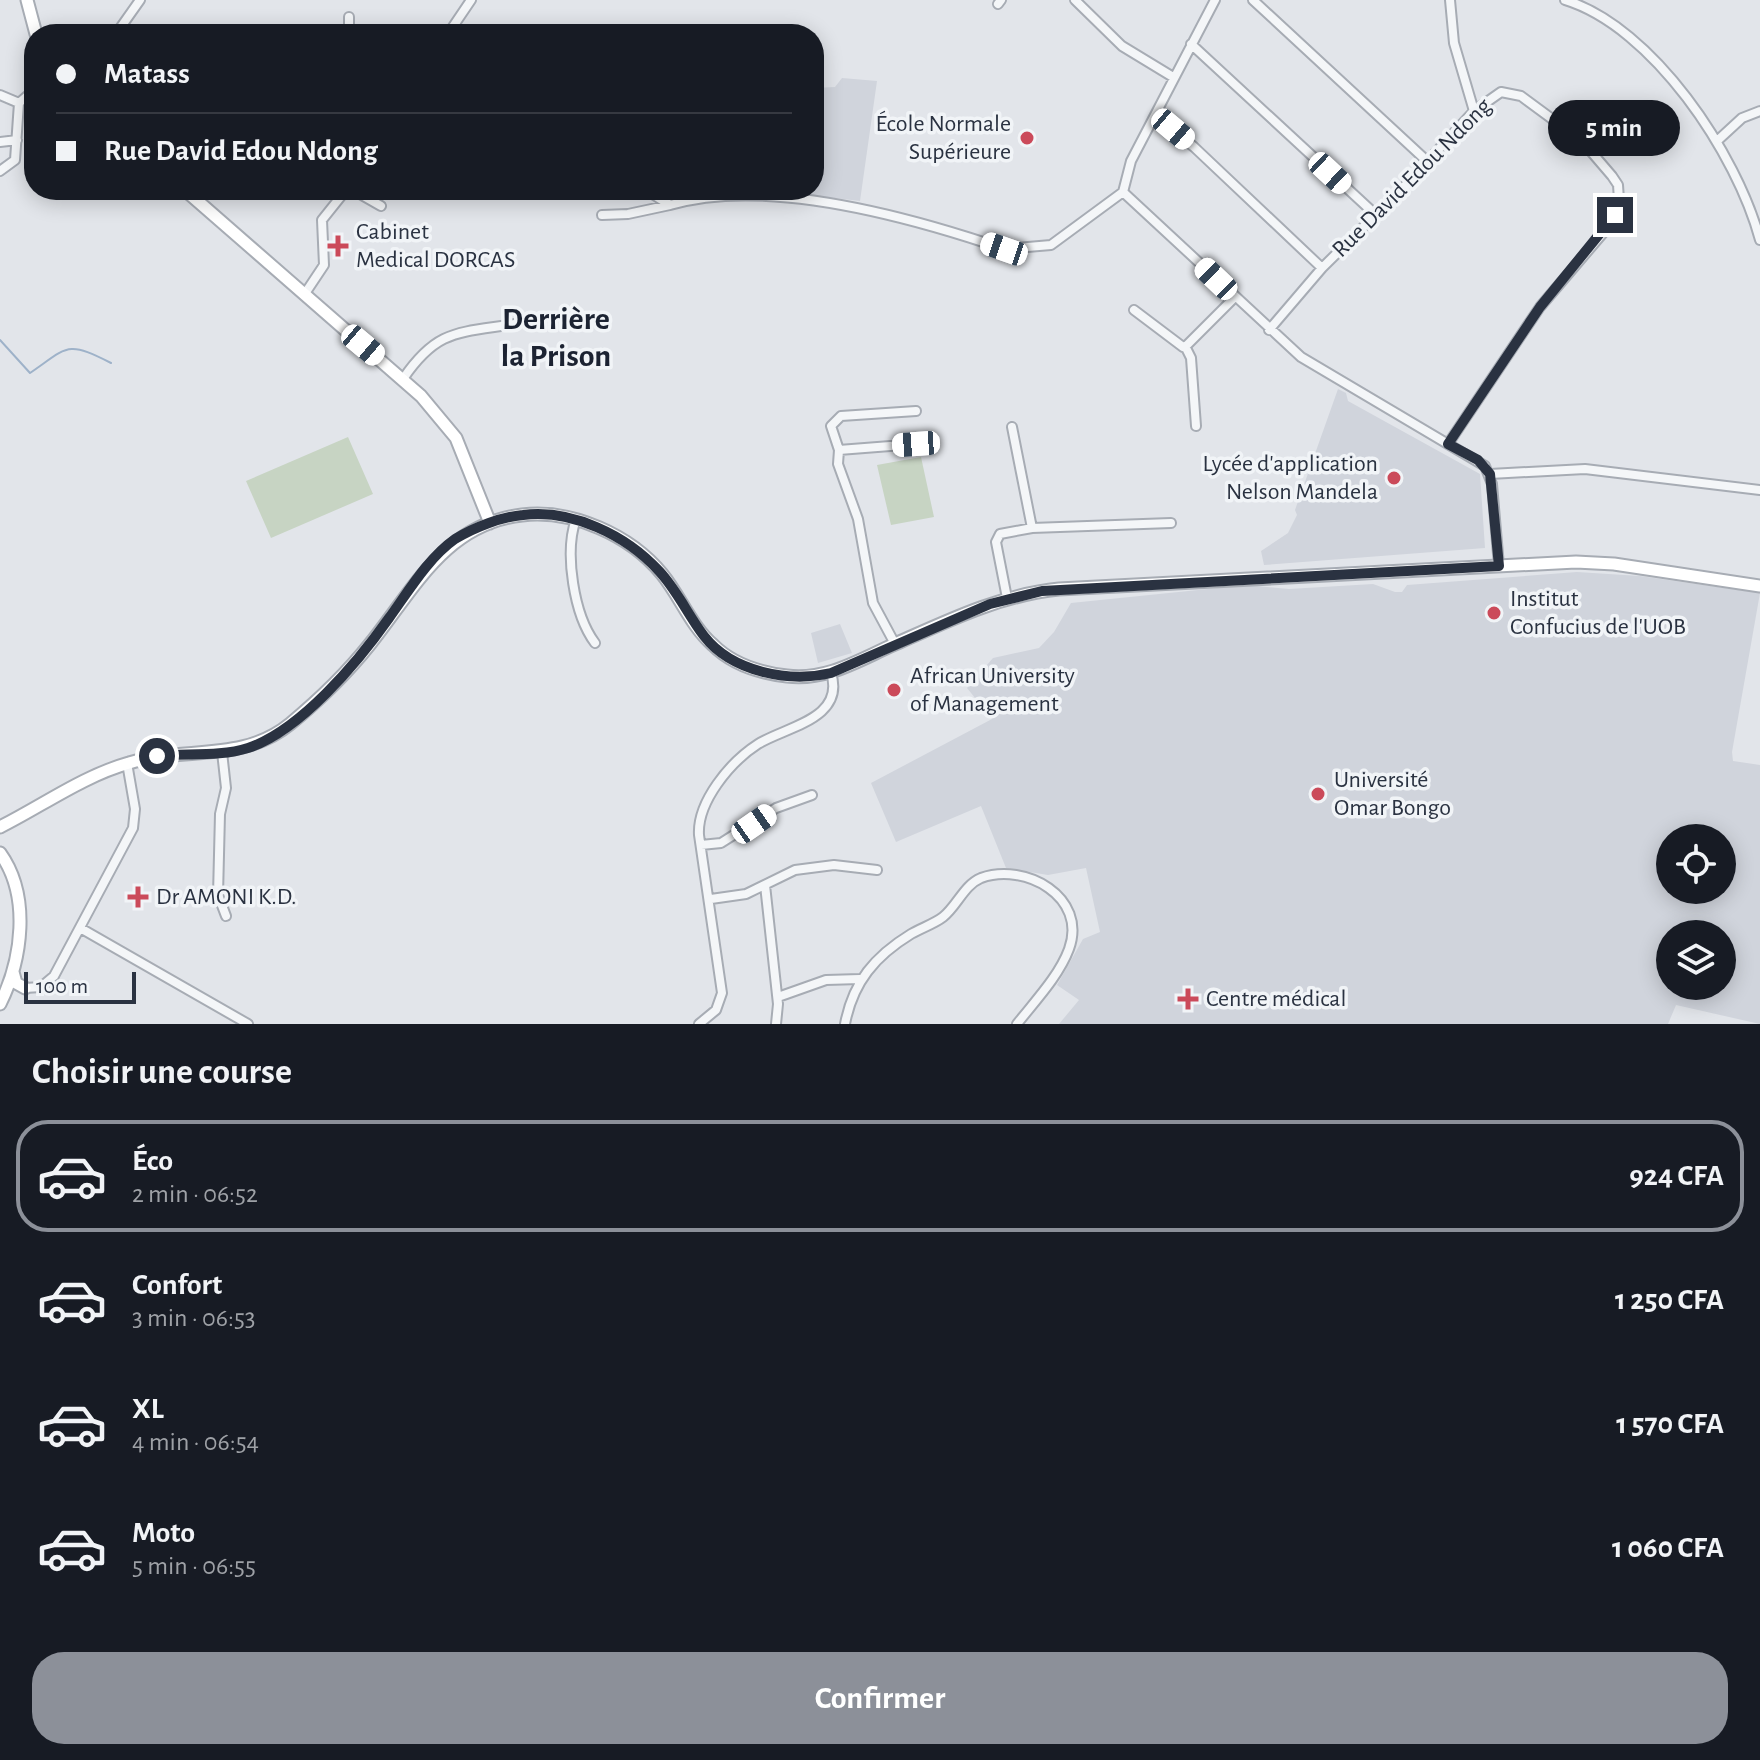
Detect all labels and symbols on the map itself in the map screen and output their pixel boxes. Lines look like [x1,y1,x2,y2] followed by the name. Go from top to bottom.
[1328,94,1496,262] street label: Rue David Edou Ndong
[1549,99,1681,155] callout: 5 min
[1147,104,1199,154] car
[876,110,1011,164] place label: École Normale Supérieure
[1018,129,1036,147] marker: École Normale Supérieure
[1304,148,1356,198] car
[1597,197,1633,233] route end
[356,220,515,272] place label: Cabinet Medical DORCAS
[977,230,1031,268] car
[327,235,349,257] marker: Cabinet Medical DORCAS
[1190,254,1242,304] car
[501,303,611,372] district label: Derrière la Prison
[337,320,389,370] car
[891,430,941,458] car
[1202,452,1378,504] place label: Lycée d'application Nelson Mandela
[1385,469,1403,487] marker: Lycée d'application Nelson Mandela
[1510,587,1686,639] place label: Institut Confucius de l'UOB
[1485,604,1503,622] marker: Institut Confucius de l'UOB
[910,664,1075,716] place label: African University of Management
[885,681,903,699] marker: African University of Management
[139,738,175,774] route start
[1334,768,1451,820] place label: Université Omar Bongo
[1309,785,1327,803] marker: Université Omar Bongo
[727,800,781,848] car
[156,885,297,909] place label: Dr AMONI K.D.
[127,886,149,908] marker: Dr AMONI K.D.
[24,968,136,1004] scale bar
[1206,987,1346,1011] place label: Centre médical
[1177,988,1199,1010] marker: Centre médical

